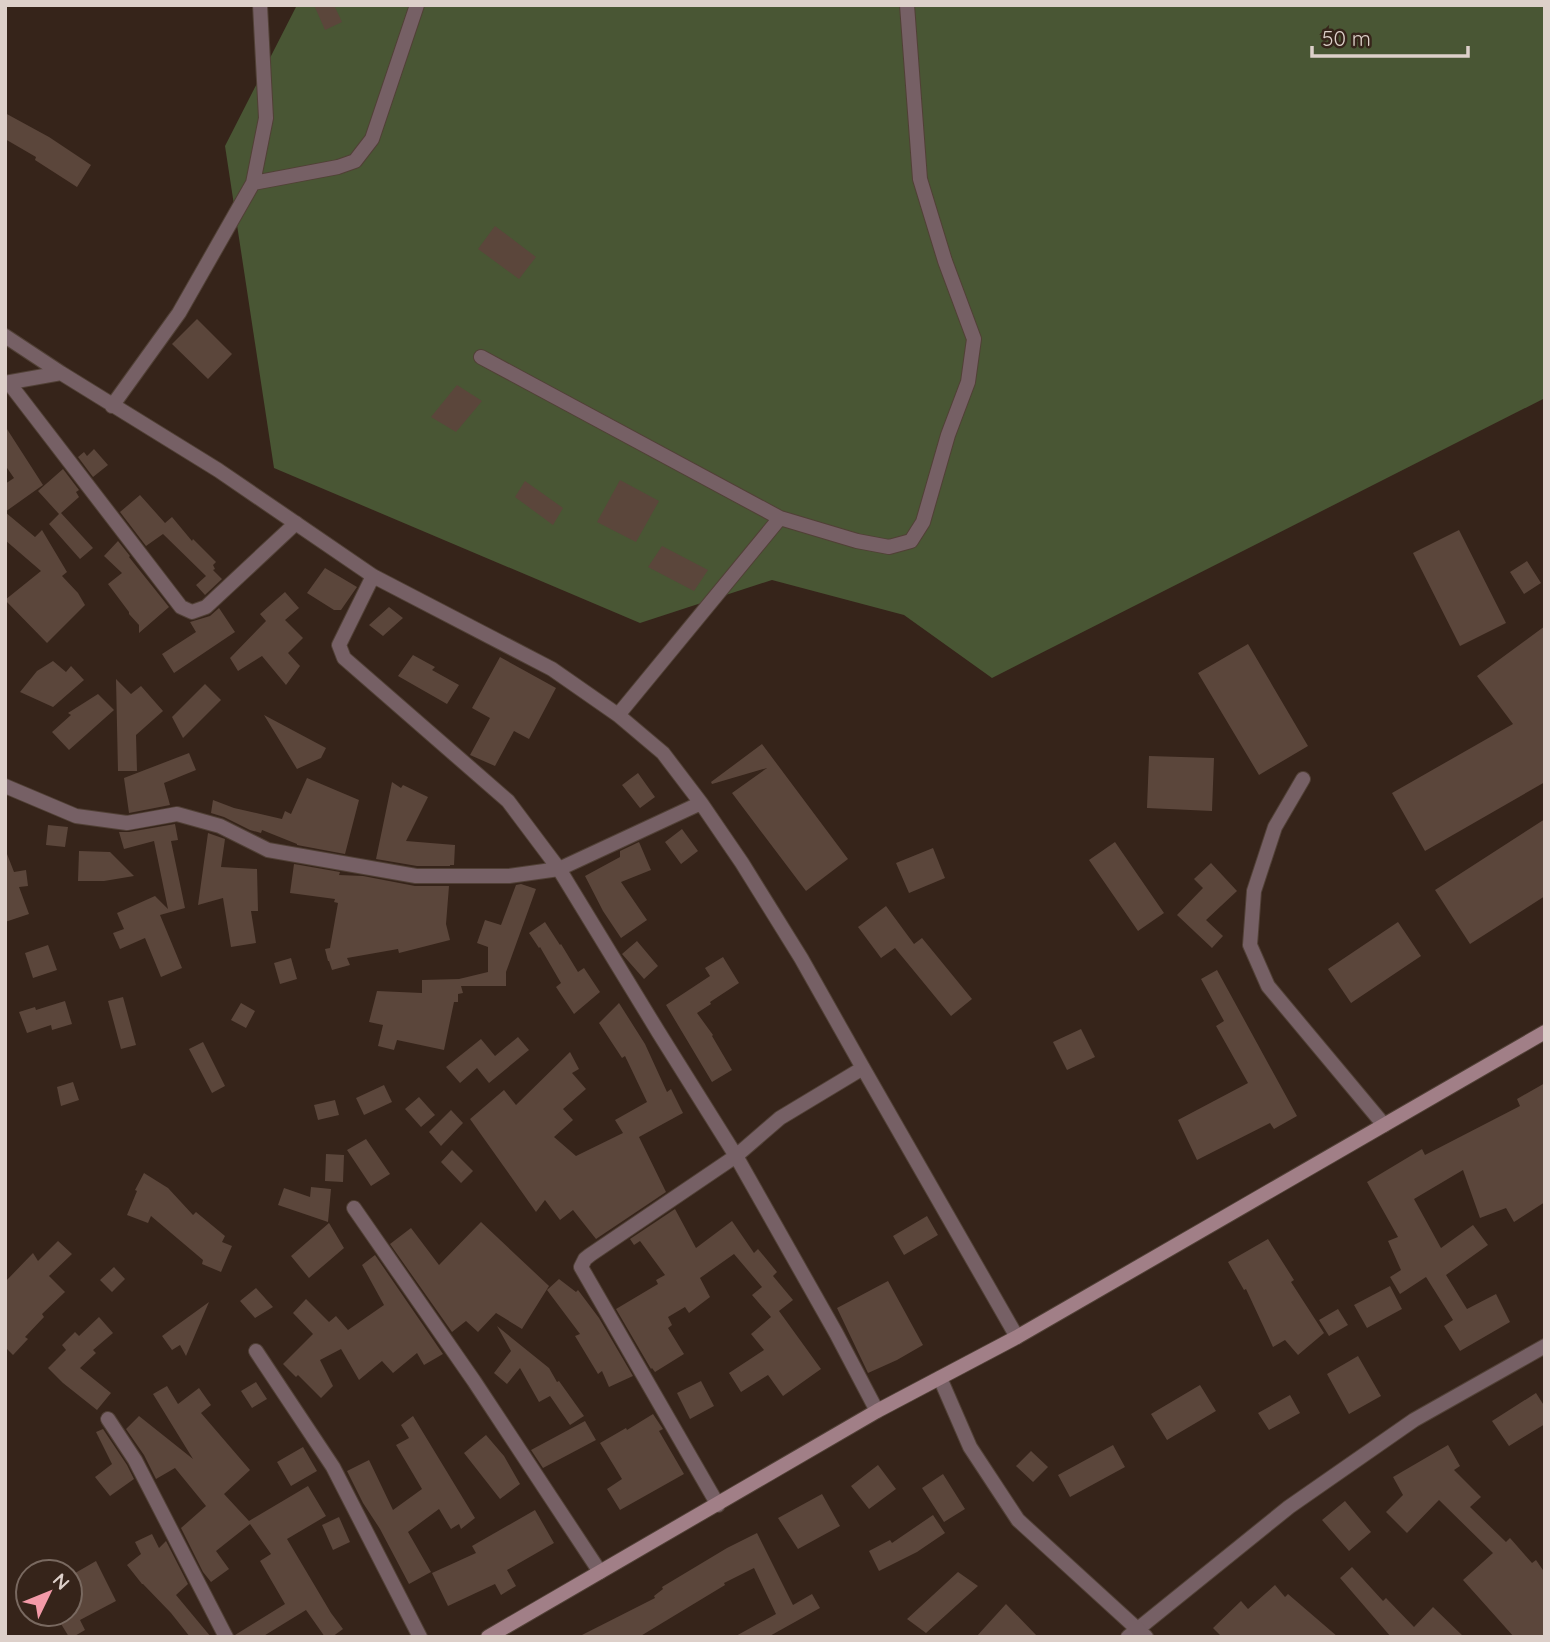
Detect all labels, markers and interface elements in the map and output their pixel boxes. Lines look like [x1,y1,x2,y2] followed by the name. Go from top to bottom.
[1312,14,1468,58] scale bar
[1322,25,1371,51] text: 50 m
[14,1558,84,1628] north arrow
[48,1568,75,1595] text: N

